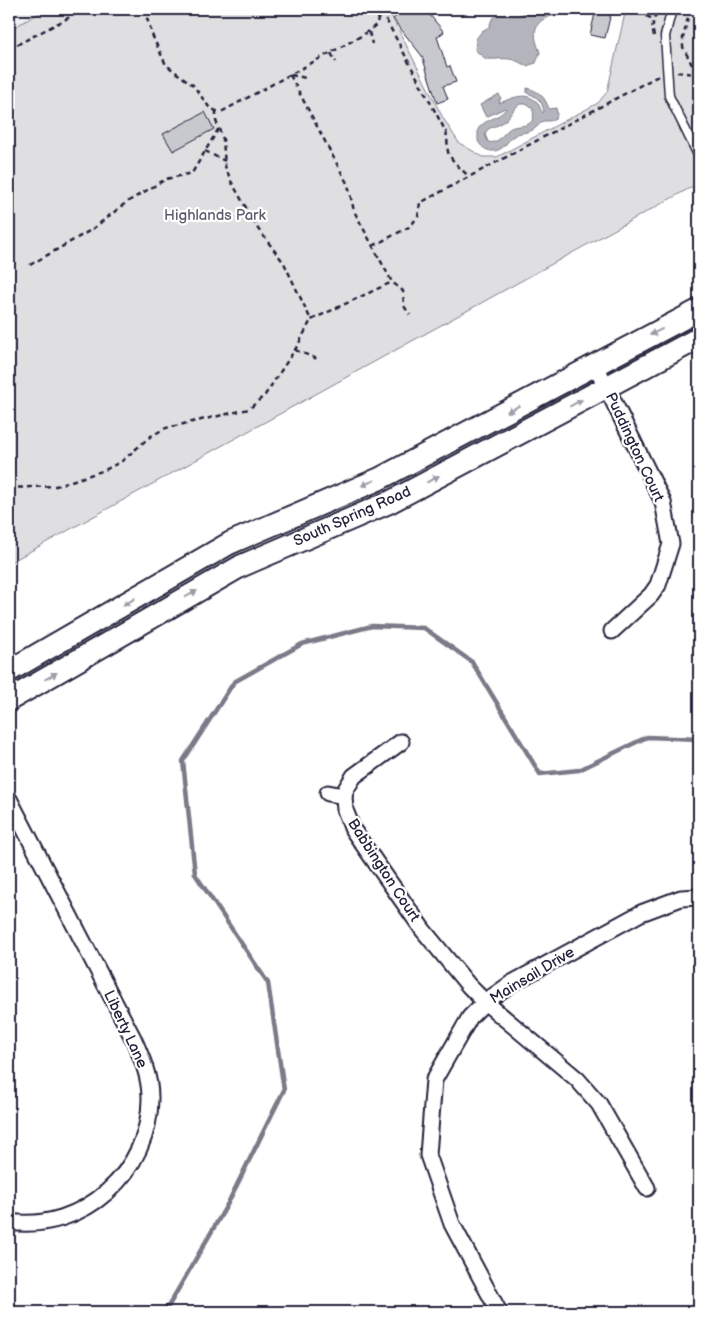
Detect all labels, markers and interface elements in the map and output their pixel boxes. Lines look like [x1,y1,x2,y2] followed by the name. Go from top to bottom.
[164,206,267,225] park label: Highlands Park
[649,328,663,336] one-way arrow
[601,390,668,505] street label: Puddington Court
[569,399,584,407] one-way arrow
[506,404,519,413] one-way arrow
[426,475,440,483] one-way arrow
[361,480,375,488] one-way arrow
[291,482,414,551] street label: South Spring Road
[185,589,198,598] one-way arrow
[122,597,135,606] one-way arrow
[44,672,59,680] one-way arrow
[343,815,424,926] street label: Babbington Court
[486,943,578,1008] street label: Mainsail Drive
[99,987,152,1071] street label: Liberty Lane

